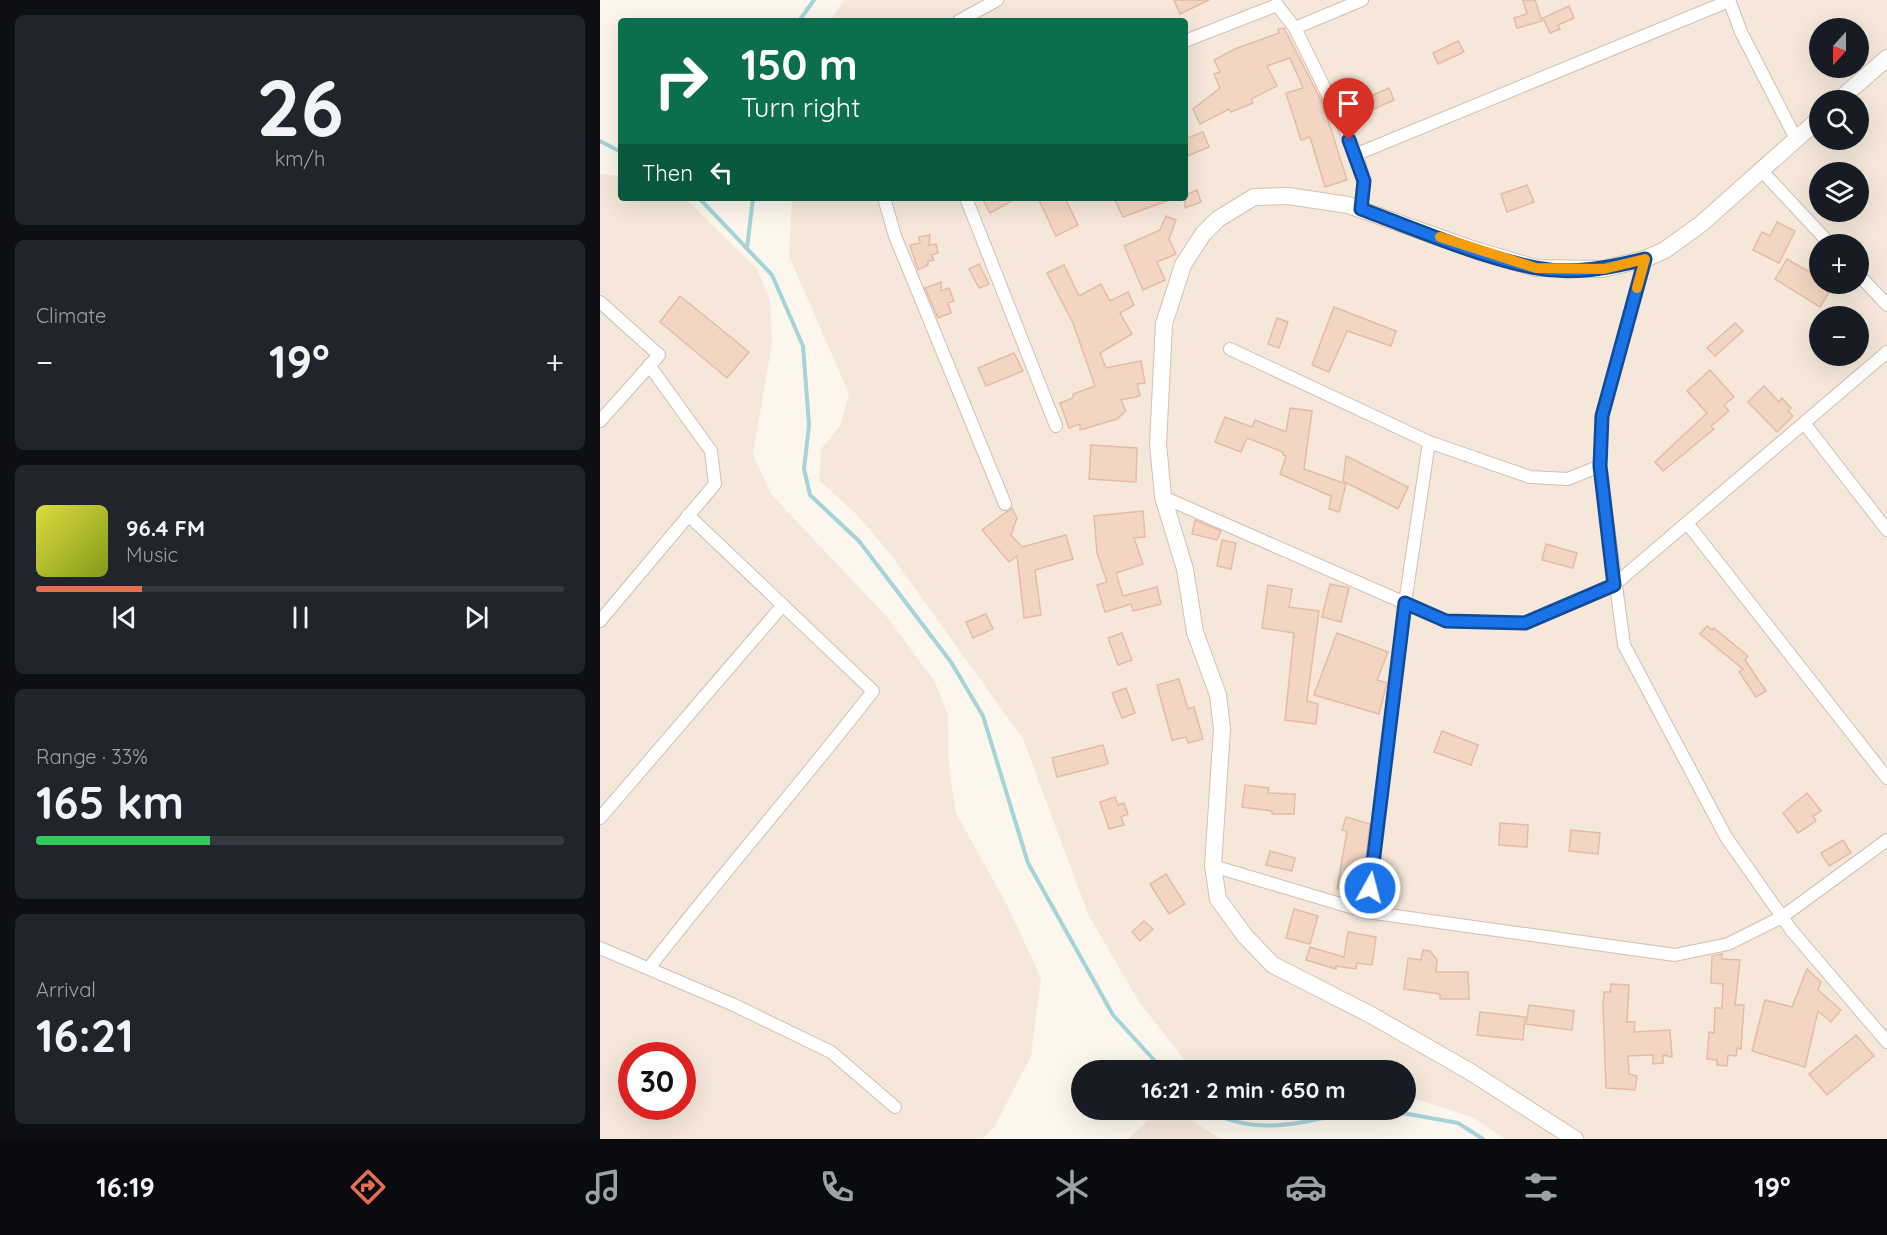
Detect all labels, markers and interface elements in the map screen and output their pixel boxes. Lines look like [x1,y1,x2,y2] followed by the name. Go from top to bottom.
[1809,18,1869,78] north arrow
[1809,18,1869,366] map controls
[741,38,858,91] text: 150 m
[642,42,720,120] icon: right
[256,58,344,156] text: 26
[1323,78,1374,140] pin
[1332,87,1365,120] icon: arrive
[741,90,860,124] text: Turn right
[1809,90,1869,150] button: search
[275,146,325,171] text: km/h
[705,156,738,189] icon: left
[642,159,693,187] text: Then
[1809,162,1869,222] button: layers
[1809,234,1869,294] button: +
[36,303,106,328] text: Climate
[1809,306,1869,366] button: −
[269,333,330,389] text: 19°
[36,341,53,382] text: −
[545,341,564,382] text: +
[126,514,205,542] text: 96.4 FM
[126,542,178,567] text: Music
[108,601,141,634] icon: previous
[284,601,317,634] icon: pause
[460,601,493,634] icon: next
[36,744,148,769] text: Range · 33%
[36,774,184,830] text: 165 km
[1338,856,1402,920] position arrow
[36,977,96,1002] text: Arrival
[36,1007,134,1063] text: 16:21
[618,1042,696,1120] speed limit sign: 30
[1141,1076,1346,1104] text: 16:21 · 2 min · 650 m
[347,1166,389,1208] icon: directions
[582,1166,624,1208] icon: music
[816,1166,858,1208] icon: phone
[1051,1166,1093,1208] icon: climate
[1285,1166,1327,1208] icon: car
[1520,1166,1562,1208] icon: filters
[96,1170,155,1204] text: 16:19
[1754,1170,1791,1204] text: 19°

